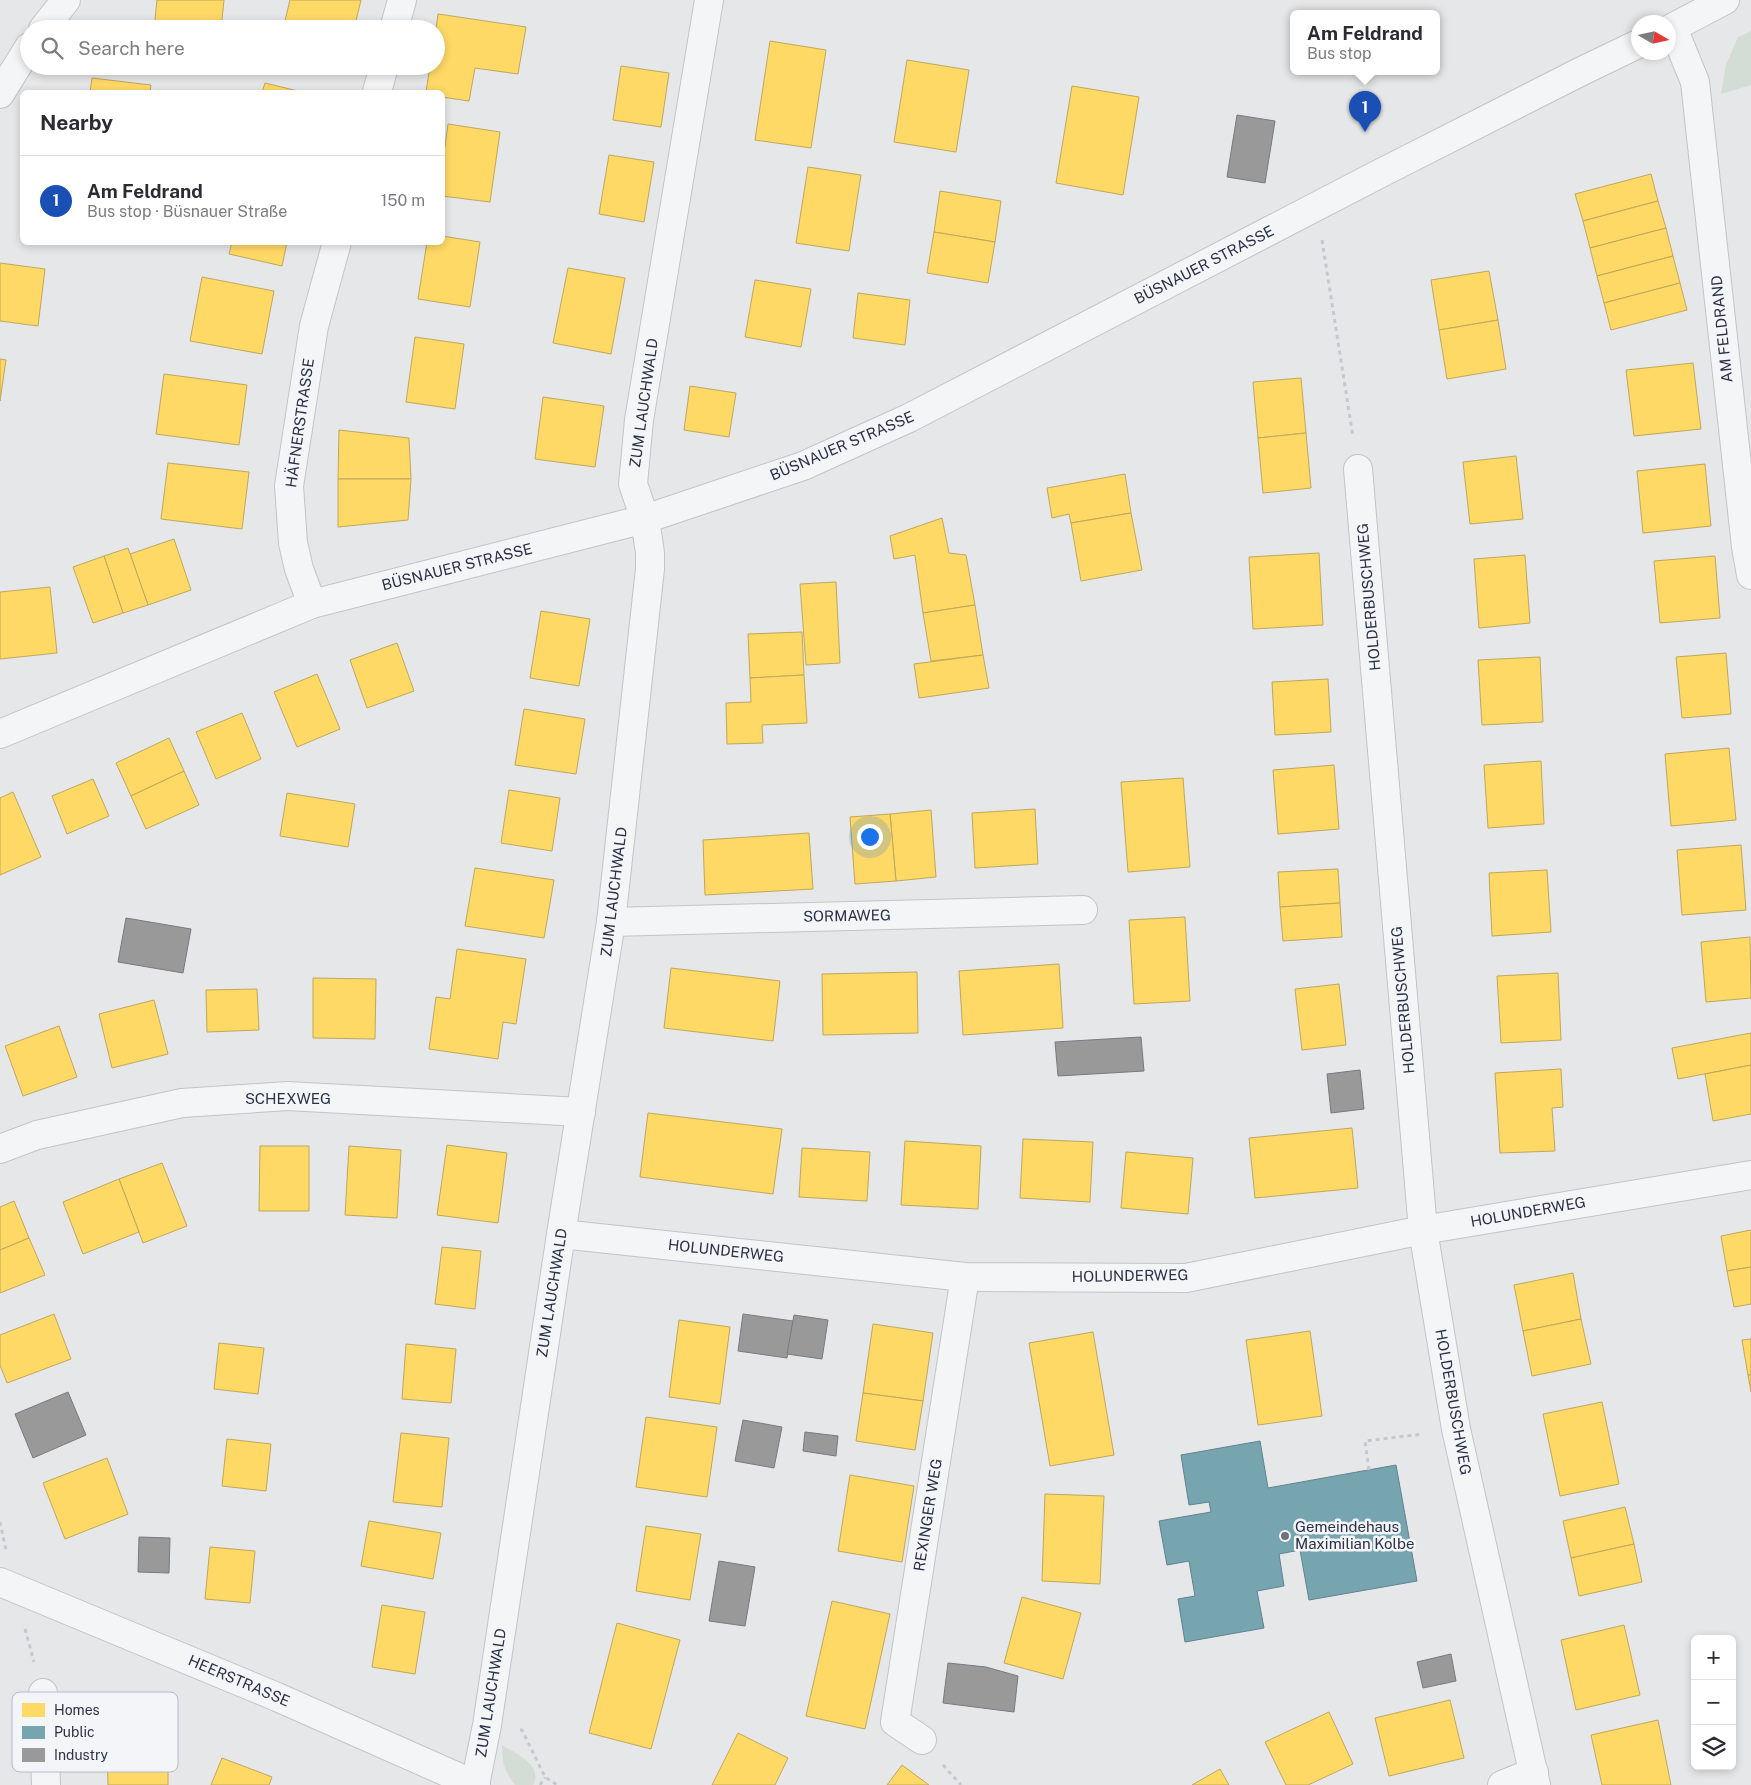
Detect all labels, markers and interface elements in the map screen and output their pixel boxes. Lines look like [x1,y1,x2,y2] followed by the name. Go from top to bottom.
[1290,10,1440,75] popup
[1631,15,1676,60] north arrow
[20,20,445,75] search box
[1307,22,1423,44] text: Am Feldrand
[38,34,66,62] icon: search
[78,37,185,59] text: Search here
[1307,44,1372,63] text: Bus stop
[1349,91,1381,132] pin: 1
[40,110,113,135] text: Nearby
[87,180,203,202] text: Am Feldrand
[53,191,59,210] text: 1
[381,191,425,210] text: 150 m
[87,202,287,221] text: Bus stop · Büsnauer Straße
[1131,221,1276,307] street label: BÜSNAUER STRASSE
[1707,275,1736,383] street label: AM FELDRAND
[626,337,661,469] street label: ZUM LAUCHWALD
[281,357,317,489] street label: HÄFNERSTRASSE
[767,407,916,484] street label: BÜSNAUER STRASSE
[1354,523,1383,671] street label: HOLDERBUSCHWEG
[380,539,534,593] street label: BÜSNAUER STRASSE
[857,824,883,850] your location
[597,826,630,958] street label: ZUM LAUCHWALD
[803,906,891,925] street label: SORMAWEG
[1388,926,1417,1074] street label: HOLDERBUSCHWEG
[245,1090,331,1107] street label: SCHEXWEG
[1469,1193,1587,1230] street label: HOLUNDERWEG
[533,1227,570,1359] street label: ZUM LAUCHWALD
[667,1236,785,1265] street label: HOLUNDERWEG
[1071,1266,1189,1285] street label: HOLUNDERWEG
[1432,1328,1475,1476] street label: HOLDERBUSCHWEG
[910,1457,945,1573] street label: REXINGER WEG
[1295,1518,1414,1552] place label: Gemeindehaus Maximilian Kolbe
[1279,1530,1291,1542] marker: Gemeindehaus Maximilian Kolbe
[472,1627,509,1759] street label: ZUM LAUCHWALD
[1691,1635,1736,1770] map controls
[1691,1635,1736,1680] button: +
[186,1651,293,1710] street label: HEERSTRASSE
[1691,1680,1736,1725] button: −
[12,1692,178,1772] legend
[54,1702,100,1718] text: Homes
[54,1724,95,1740] text: Public
[1691,1725,1736,1770] button: layers
[54,1747,109,1763] text: Industry

